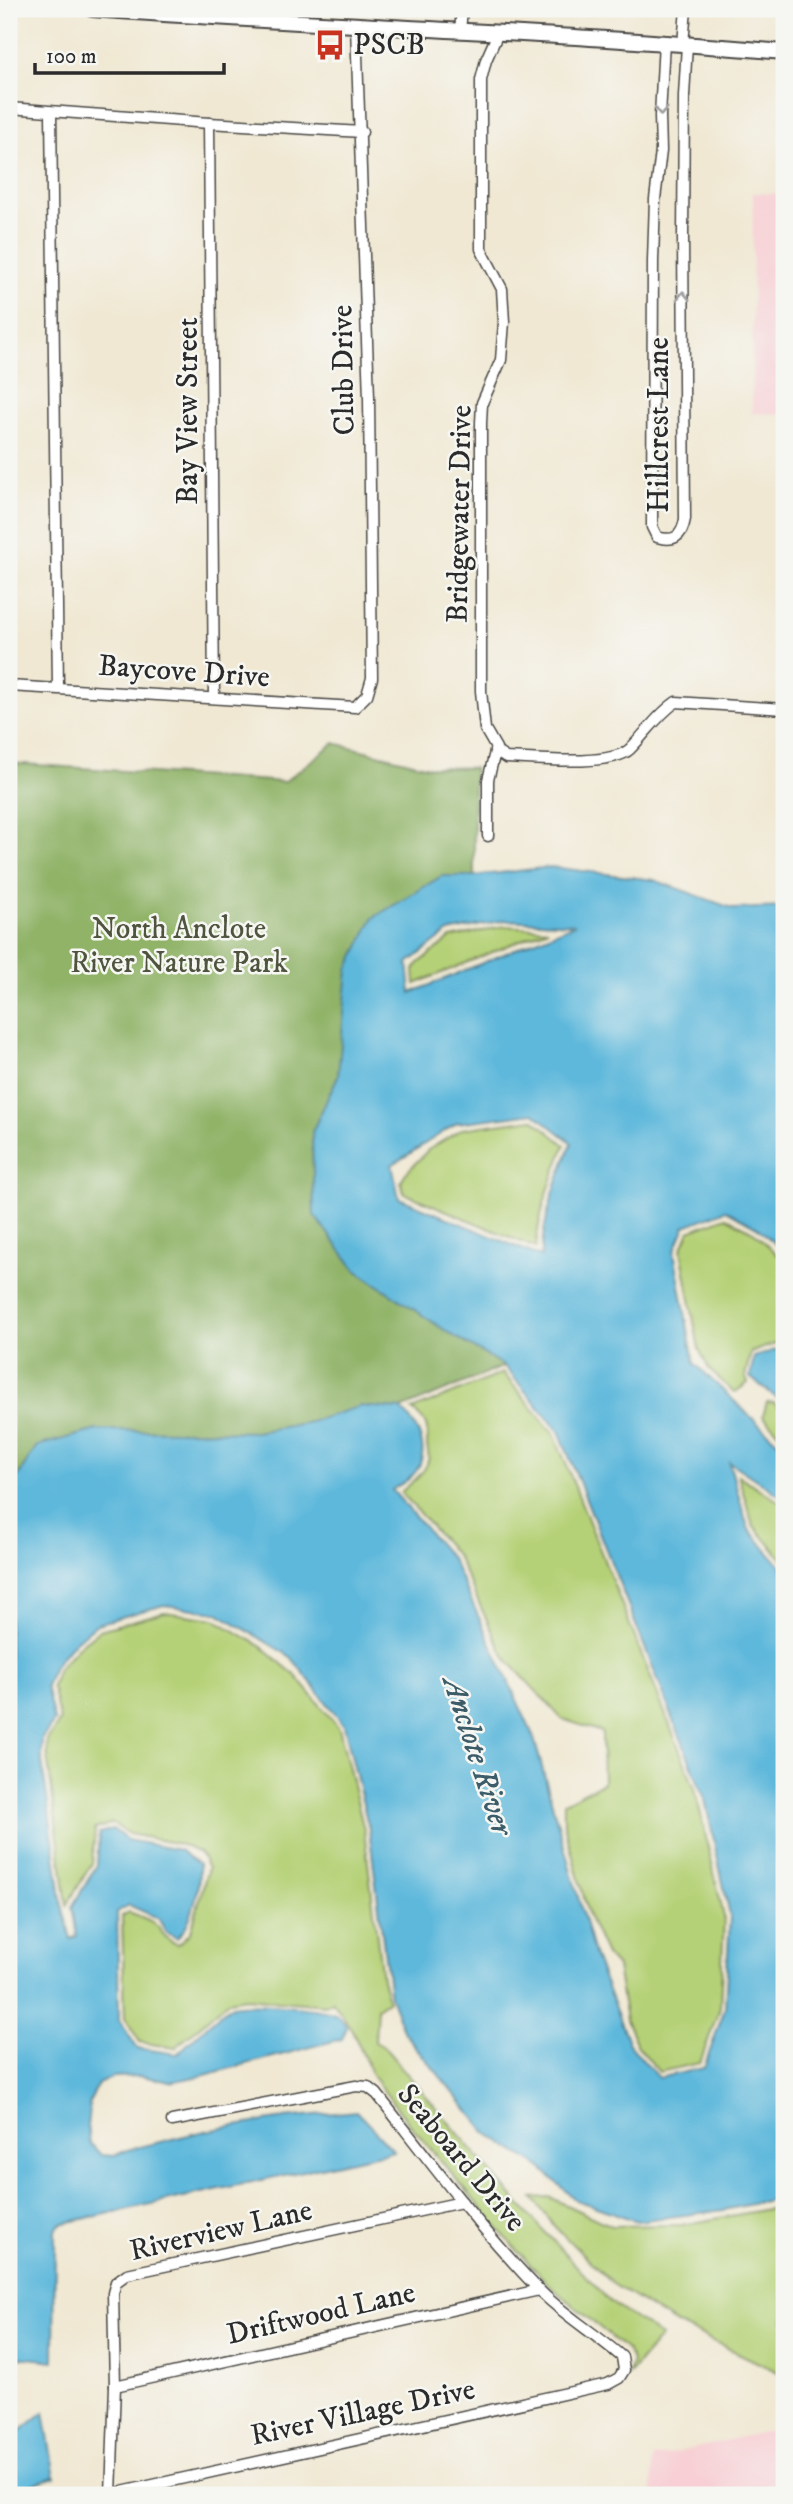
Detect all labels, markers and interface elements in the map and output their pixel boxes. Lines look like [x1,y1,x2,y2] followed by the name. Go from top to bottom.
[353,27,425,64] place label: PSCB
[313,28,347,62] bus stop icon: PSCB
[35,32,224,76] scale bar
[46,44,97,70] text: 100 m
[653,105,668,116] one-way arrow
[675,290,691,301] one-way arrow
[324,304,364,436] street label: Club Drive
[170,317,207,505] street label: Bay View Street
[641,337,678,513] street label: Hillcrest Lane
[440,405,480,623] street label: Bridgewater Drive
[97,648,271,696] street label: Baycove Drive
[70,911,288,982] park label: North Anclote River Nature Park
[432,1669,522,1843] water label: Anclote River
[388,2077,534,2239] street label: Seaboard Drive
[126,2192,316,2270] street label: Riverview Lane
[223,2274,419,2354] street label: Driftwood Lane
[247,2371,479,2455] street label: River Village Drive

